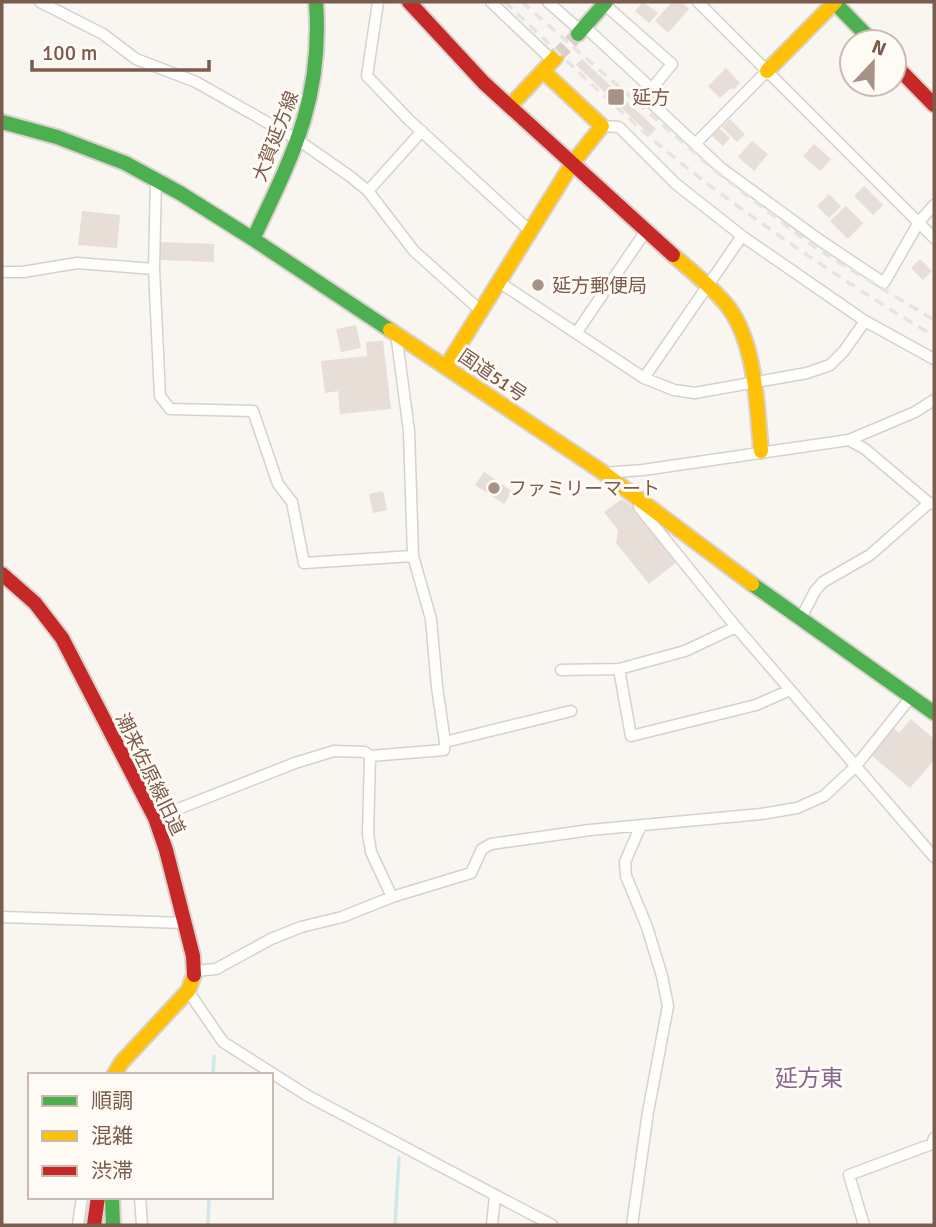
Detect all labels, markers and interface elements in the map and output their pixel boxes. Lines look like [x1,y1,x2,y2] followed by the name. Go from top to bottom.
[32,28,208,72] scale bar
[838,28,908,98] north arrow
[868,35,890,62] text: N
[42,40,97,66] text: 100 m
[632,86,670,110] place label: 延方
[606,87,626,107] marker: 延方
[248,88,304,185] street label: 大賀延方線
[552,274,647,298] place label: 延方郵便局
[530,277,546,293] marker: 延方郵便局
[454,344,531,407] street label: 国道51号
[508,477,660,501] place label: ファミリーマート
[486,480,502,496] marker: ファミリーマート
[110,709,190,839] street label: 潮来佐原線旧道
[775,1064,844,1093] district label: 延方東
[28,1073,273,1199] legend
[91,1088,133,1114] text: 順調
[91,1123,133,1149] text: 混雑
[91,1158,133,1184] text: 渋滞

